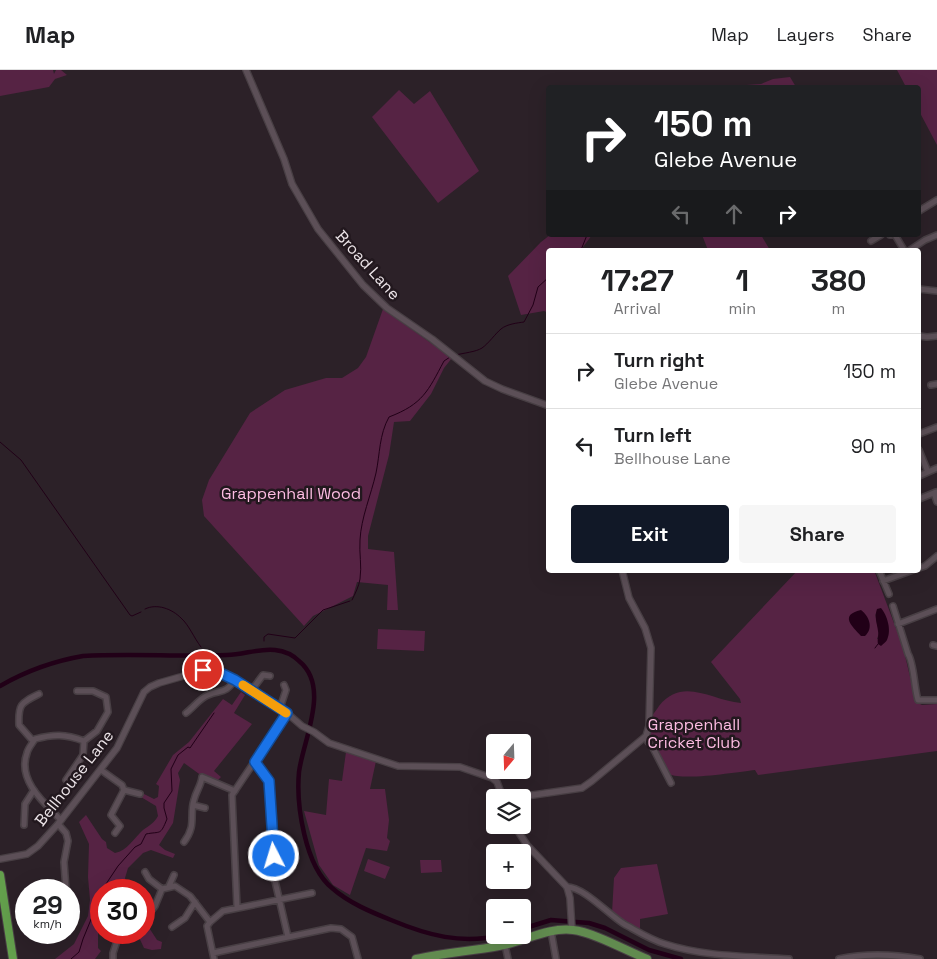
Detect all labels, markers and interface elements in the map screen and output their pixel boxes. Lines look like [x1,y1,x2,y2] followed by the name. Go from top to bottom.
[25,19,75,50] text: Map
[711,23,749,46] text: Map
[777,23,834,46] text: Layers
[862,23,912,46] text: Share
[654,102,752,146] text: 150 m
[571,105,636,170] icon: right
[654,145,797,173] text: Glebe Avenue
[667,200,695,228] icon: left
[720,200,748,228] icon: ahead
[773,200,801,228] icon: right
[331,226,405,304] street label: Broad Lane
[601,261,674,300] text: 17:27
[735,261,749,300] text: 1
[811,261,866,300] text: 380
[613,298,661,319] text: Arrival
[729,298,756,319] text: min
[832,298,845,319] text: m
[614,348,704,373] text: Turn right
[571,357,599,385] icon: right
[843,359,896,384] text: 150 m
[614,373,718,394] text: Glebe Avenue
[614,423,692,448] text: Turn left
[571,432,599,460] icon: left
[851,434,896,459] text: 90 m
[614,448,731,469] text: Bellhouse Lane
[221,483,361,504] park label: Grappenhall Wood
[571,505,729,563] button: Exit
[739,505,896,563] button: Share
[182,649,224,691] pin
[189,656,217,684] icon: arrive
[648,714,740,753] park label: Grappenhall Cricket Club
[30,726,118,830] street label: Bellhouse Lane
[486,734,531,779] north arrow
[486,734,531,944] map controls
[486,789,531,834] button: layers
[247,829,299,881] position arrow
[486,844,531,889] button: +
[90,879,155,944] speed limit sign: 30
[32,889,63,921] text: 29
[486,899,531,944] button: −
[33,916,62,932] text: km/h

